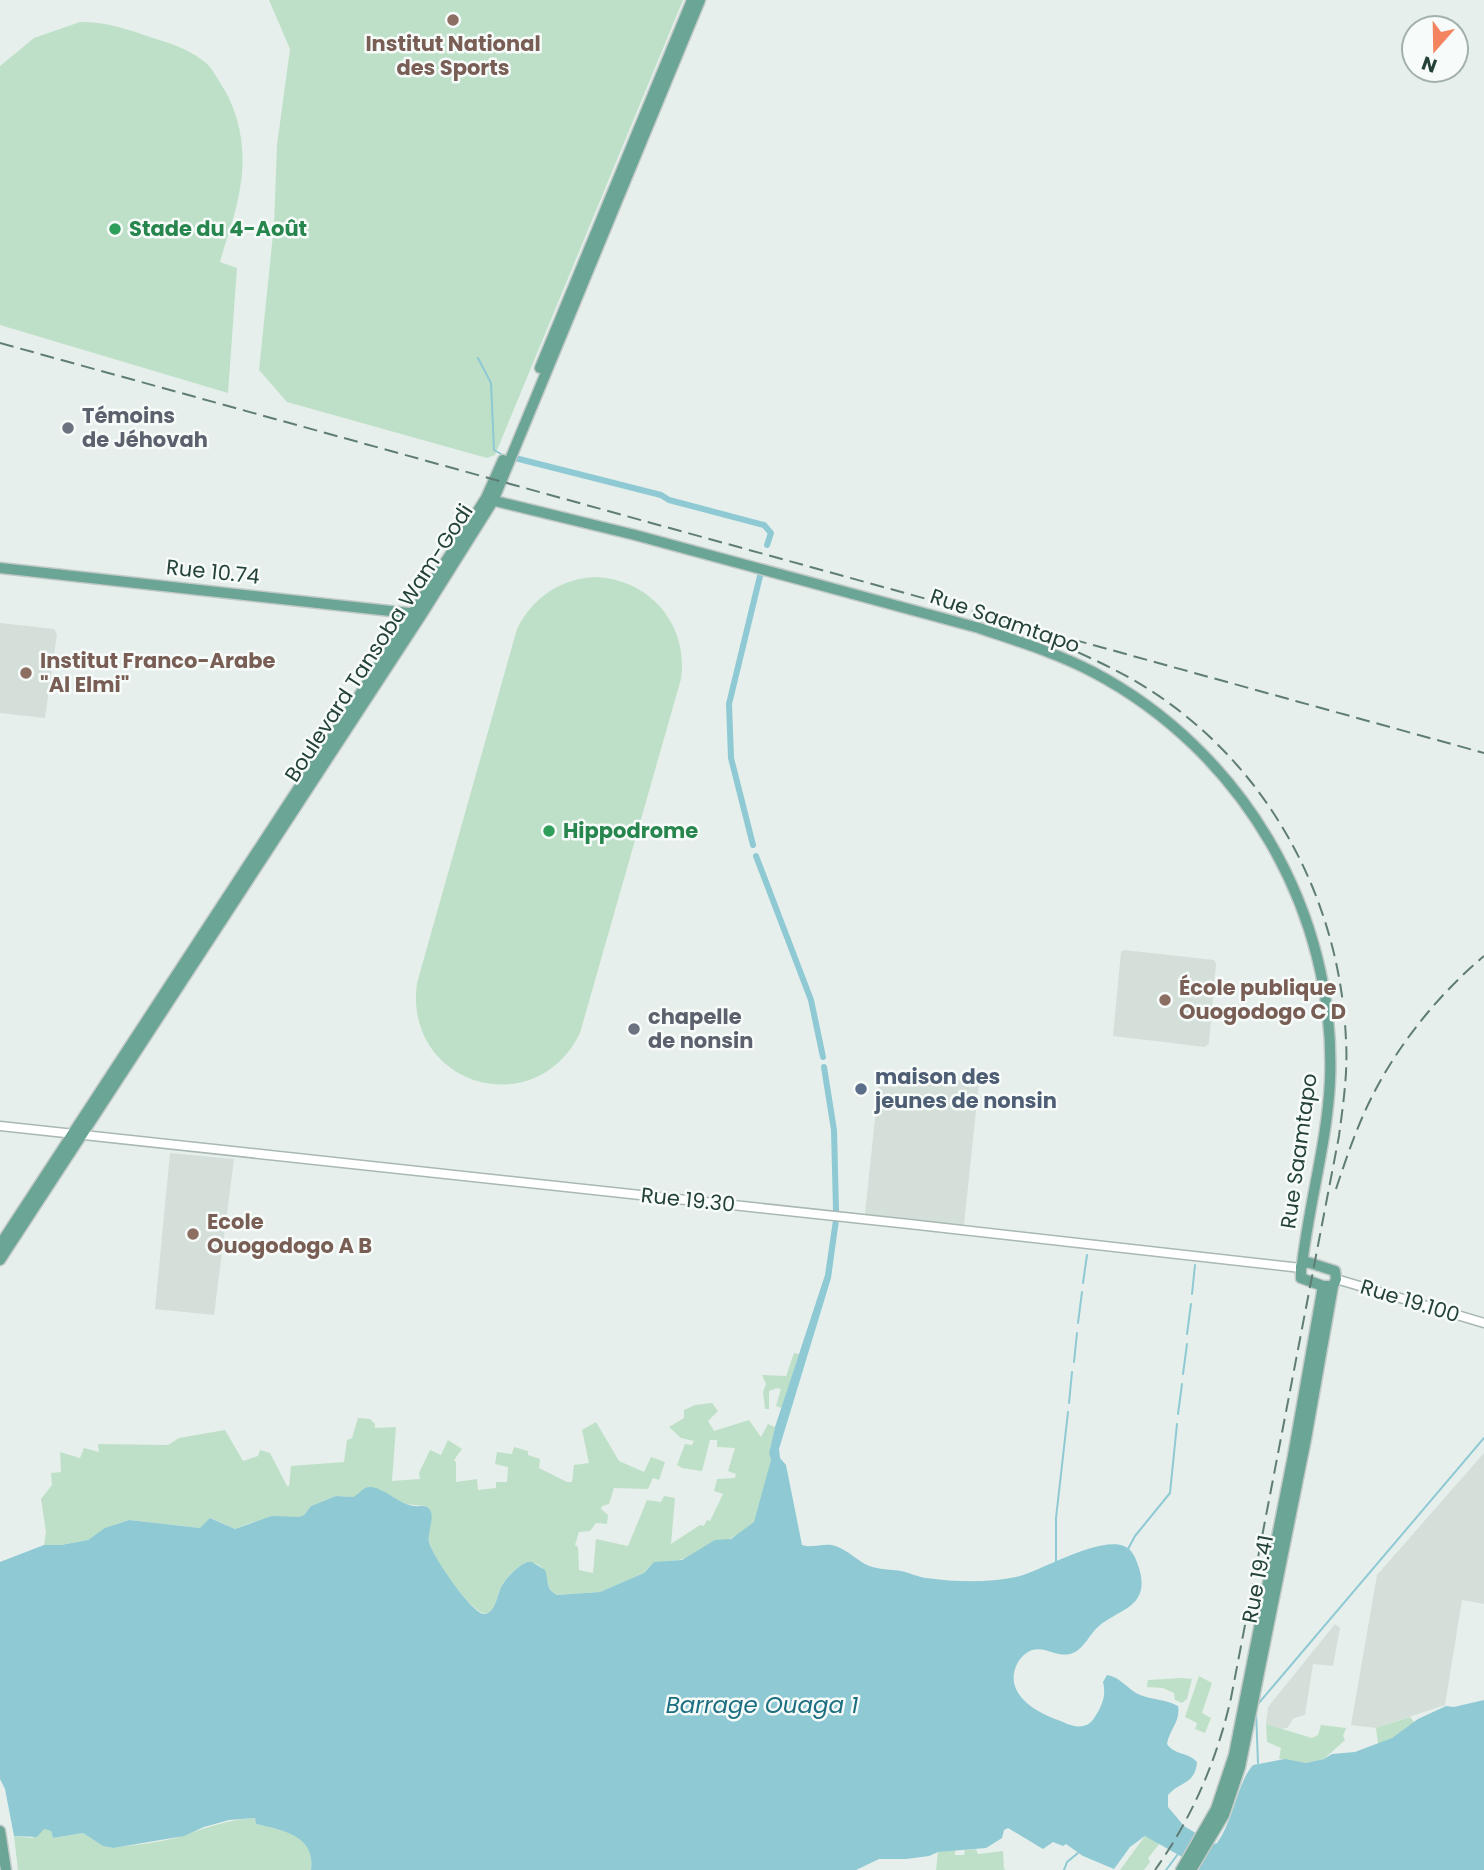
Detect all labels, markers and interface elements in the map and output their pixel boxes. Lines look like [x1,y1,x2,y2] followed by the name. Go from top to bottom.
[445,12,461,28] marker: Institut National des Sports
[1400,14,1470,84] north arrow
[365,29,541,82] place label: Institut National des Sports
[1418,49,1441,80] text: N
[129,214,307,243] place label: Stade du 4-Août
[107,221,123,237] marker: Stade du 4-Août
[82,401,208,454] place label: Témoins de Jéhovah
[60,420,76,436] marker: Témoins de Jéhovah
[278,498,480,787] street label: Boulevard Tansoba Wam-Godi
[165,552,261,591] street label: Rue 10.74
[926,581,1084,660] street label: Rue Saamtapo
[40,646,276,699] place label: Institut Franco-Arabe "Al Elmi"
[18,665,34,681] marker: Institut Franco-Arabe "Al Elmi"
[563,816,698,845] place label: Hippodrome
[541,823,557,839] marker: Hippodrome
[1179,973,1346,1026] place label: École publique Ouogodogo C D
[1157,992,1173,1008] marker: École publique Ouogodogo C D
[648,1002,753,1055] place label: chapelle de nonsin
[626,1021,642,1037] marker: chapelle de nonsin
[874,1062,1057,1115] place label: maison des jeunes de nonsin
[1273,1071,1324,1231] street label: Rue Saamtapo
[853,1081,869,1097] marker: maison des jeunes de nonsin
[639,1180,737,1219] street label: Rue 19.30
[207,1207,372,1260] place label: Ecole Ouogodogo A B
[185,1226,201,1242] marker: Ecole Ouogodogo A B
[1357,1272,1463,1329] street label: Rue 19.100
[1235,1532,1280,1625] street label: Rue 19.41
[666,1689,858,1721] water label: Barrage Ouaga 1

